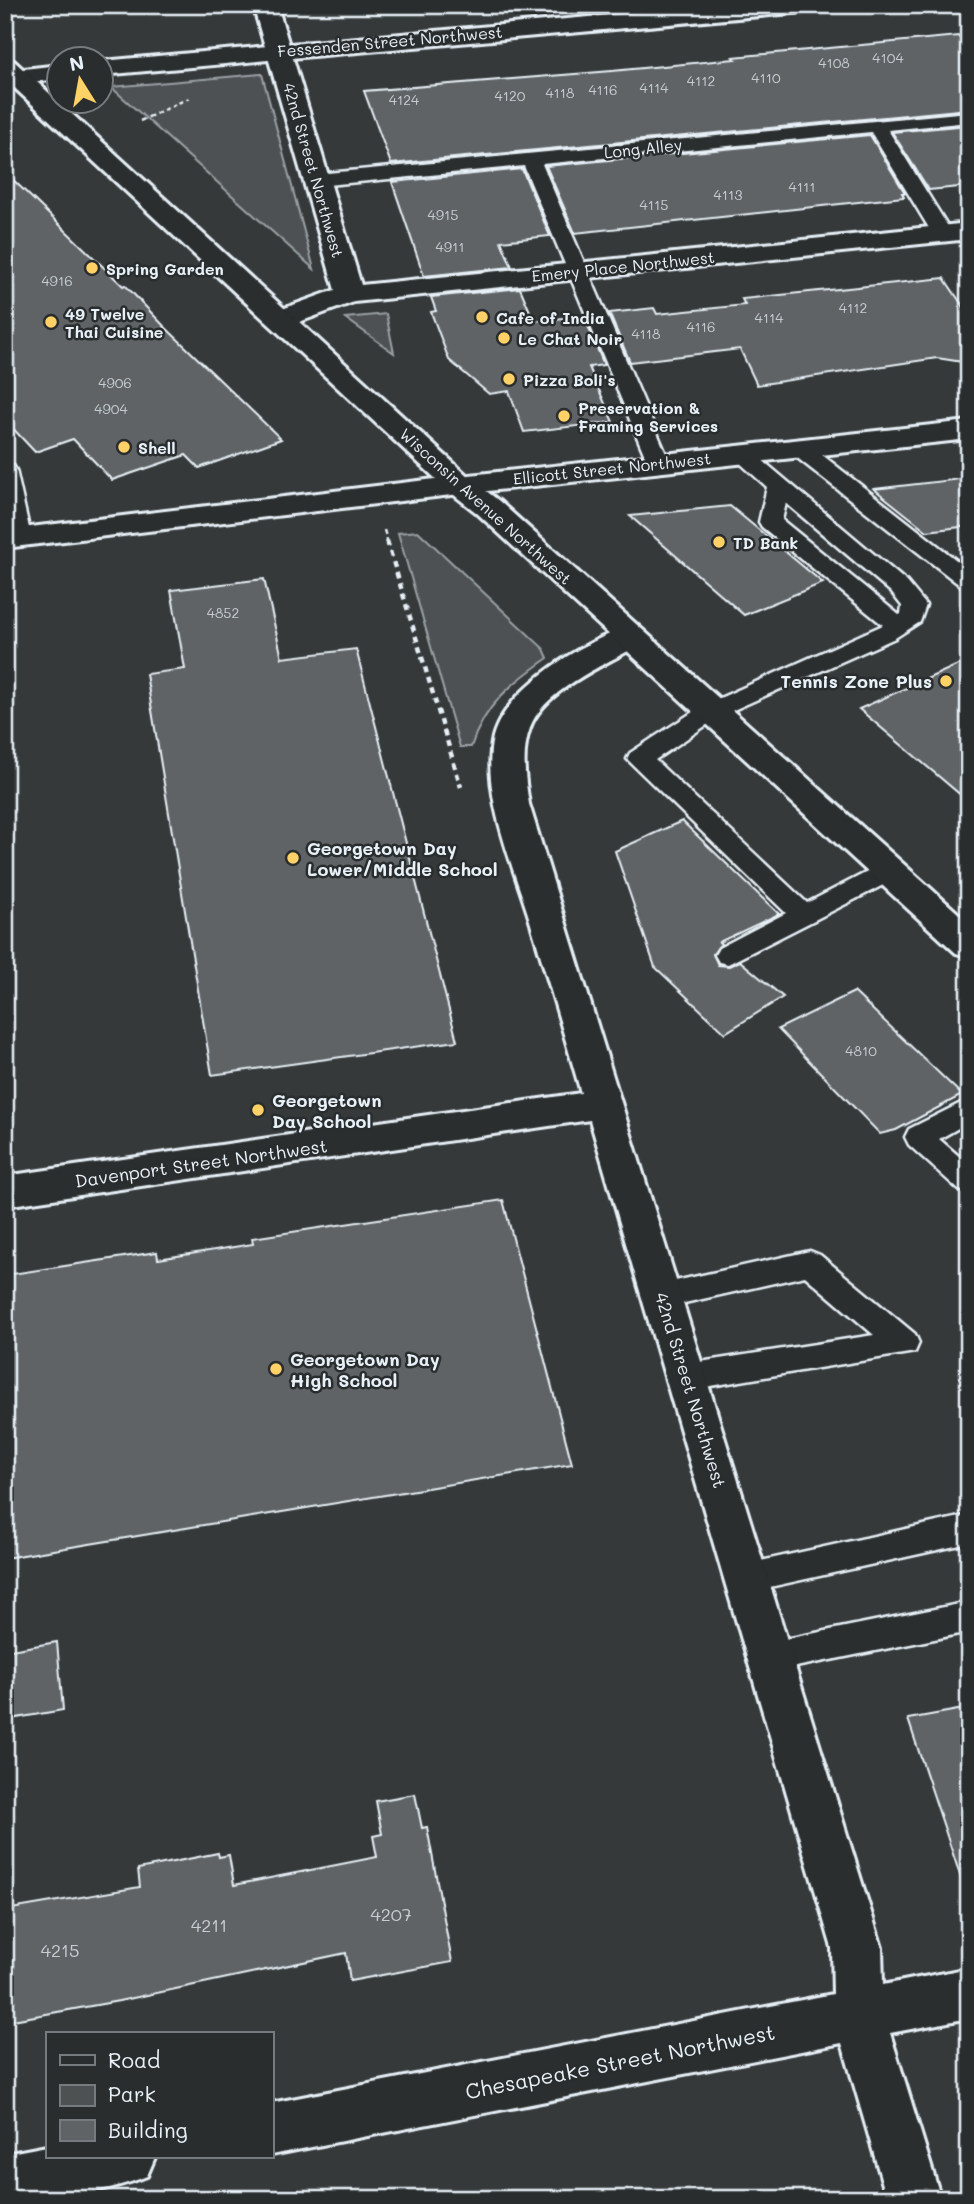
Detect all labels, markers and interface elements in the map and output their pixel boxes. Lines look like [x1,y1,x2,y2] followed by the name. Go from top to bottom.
[277,21,503,61] street label: Fessenden Street Northwest
[46,46,116,116] north arrow
[872,48,904,67] house number: 4104
[67,49,86,76] text: N
[818,53,850,72] house number: 4108
[751,68,781,87] house number: 4110
[687,71,715,90] house number: 4112
[640,78,669,97] house number: 4114
[279,80,349,260] street label: 42nd Street Northwest
[588,80,618,99] house number: 4116
[545,83,575,102] house number: 4118
[495,86,526,105] house number: 4120
[389,90,420,109] house number: 4124
[603,133,683,163] street label: Long Alley
[789,177,816,196] house number: 4111
[714,185,742,204] house number: 4113
[640,195,668,214] house number: 4115
[428,205,458,224] house number: 4915
[435,237,465,256] house number: 4911
[530,246,716,286] street label: Emery Place Northwest
[106,258,224,279] place label: Spring Garden
[84,260,100,276] marker: Spring Garden
[41,271,73,290] house number: 4916
[839,298,867,317] house number: 4112
[65,303,163,342] place label: 49 Twelve Thai Cuisine
[496,307,605,328] place label: Cafe of India
[755,308,784,327] house number: 4114
[474,309,490,325] marker: Cafe of India
[43,314,59,330] marker: 49 Twelve Thai Cuisine
[686,317,716,336] house number: 4116
[631,324,661,343] house number: 4118
[518,328,622,349] place label: Le Chat Noir
[496,330,512,346] marker: Le Chat Noir
[523,369,616,390] place label: Pizza Boli's
[501,371,517,387] marker: Pizza Boli's
[98,373,132,392] house number: 4906
[578,397,718,436] place label: Preservation & Framing Services
[94,399,128,418] house number: 4904
[556,408,572,424] marker: Preservation & Framing Services
[396,423,576,589] street label: Wisconsin Avenue Northwest
[138,437,176,458] place label: Shell
[116,439,132,455] marker: Shell
[512,447,712,489] street label: Ellicott Street Northwest
[733,532,798,553] place label: TD Bank
[711,534,727,550] marker: TD Bank
[207,603,239,622] house number: 4852
[781,669,932,693] place label: Tennis Zone Plus
[938,673,954,689] marker: Tennis Zone Plus
[307,836,498,881] place label: Georgetown Day Lower/Middle School
[285,850,301,866] marker: Georgetown Day Lower/Middle School
[845,1041,877,1060] house number: 4810
[272,1088,381,1133] place label: Georgetown Day School
[250,1102,266,1118] marker: Georgetown Day School
[73,1133,329,1193] street label: Davenport Street Northwest
[650,1289,732,1491] street label: 42nd Street Northwest
[290,1347,440,1392] place label: Georgetown Day High School
[268,1361,284,1377] marker: Georgetown Day High School
[370,1902,412,1926] house number: 4207
[191,1913,227,1937] house number: 4211
[40,1938,80,1962] house number: 4215
[463,2018,777,2104] street label: Chesapeake Street Northwest
[46,2032,273,2158] legend
[108,2046,160,2073] text: Road
[108,2080,156,2107] text: Park
[108,2116,188,2143] text: Building

